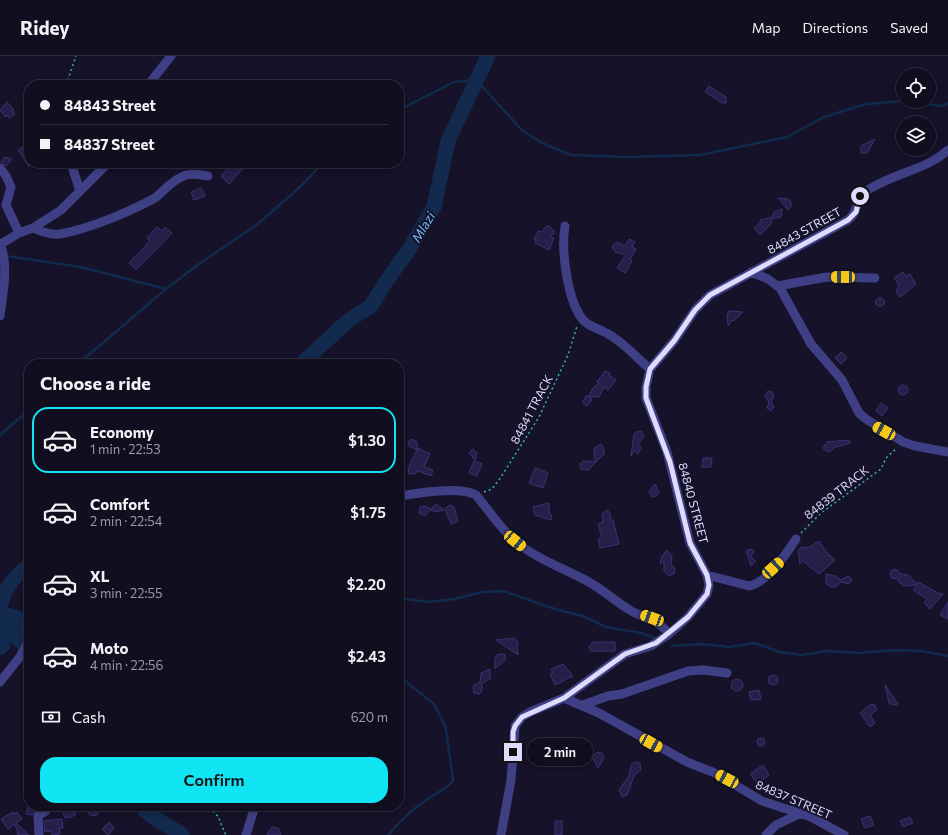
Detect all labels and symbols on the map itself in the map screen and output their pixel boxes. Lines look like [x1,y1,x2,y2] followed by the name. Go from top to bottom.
[851,187,869,205] route start
[764,204,844,256] street label: 84843 STREET
[408,208,439,245] water label: Mlazi
[831,271,855,283] car
[507,372,555,446] street label: 84841 TRACK
[871,420,897,442] car
[676,461,712,546] street label: 84840 STREET
[801,462,871,522] street label: 84839 TRACK
[502,529,528,553] car
[760,556,786,580] car
[639,608,665,628] car
[638,732,664,754] car
[527,738,593,766] callout: 2 min
[504,743,522,761] route end
[714,768,740,790] car
[754,777,835,822] street label: 84837 STREET

